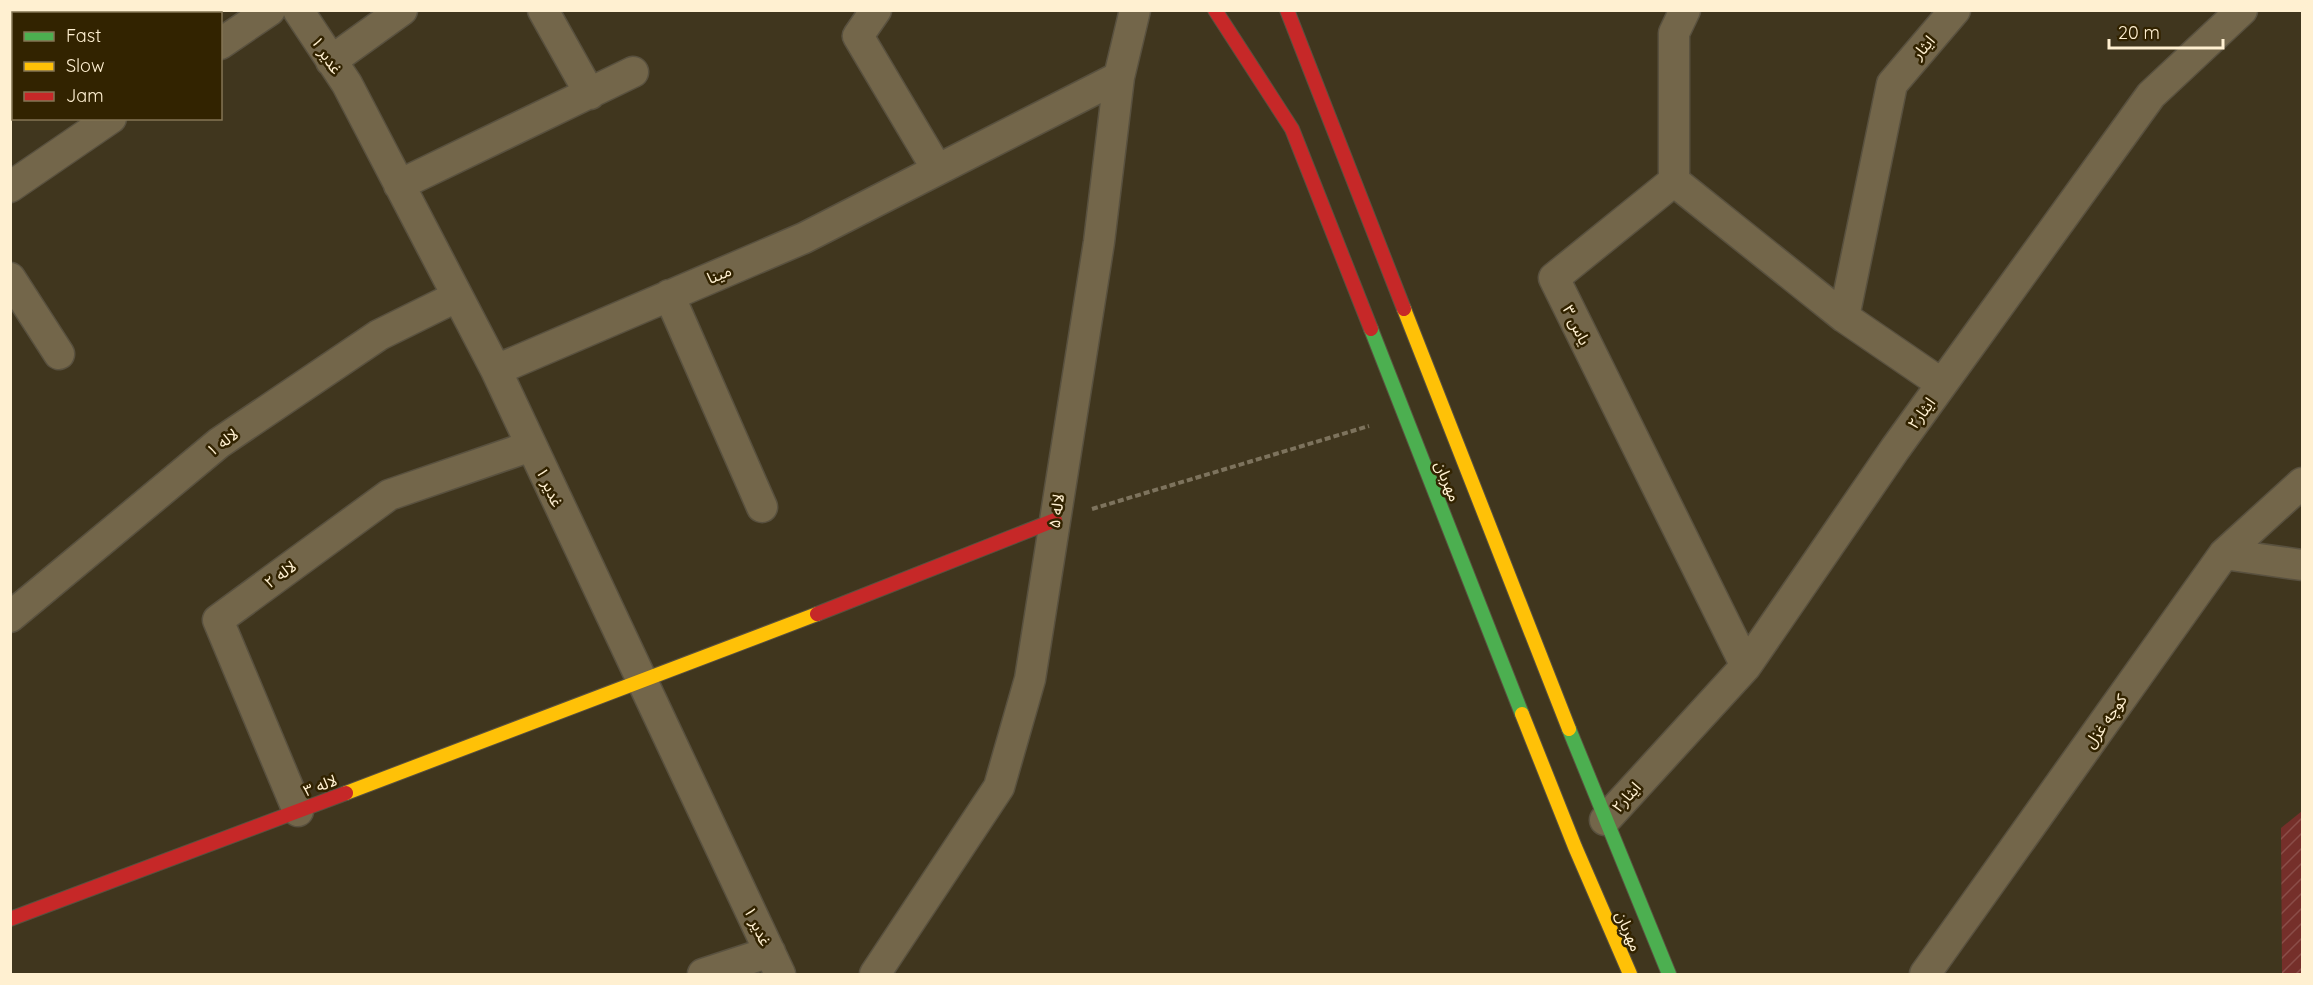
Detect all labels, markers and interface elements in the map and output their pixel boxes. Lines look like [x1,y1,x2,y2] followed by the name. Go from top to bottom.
[12,12,222,120] legend
[2109,12,2223,50] scale bar
[2118,21,2160,44] text: 20 m
[66,24,101,47] text: Fast
[1907,31,1939,64] street label: ایثار
[307,32,347,78] street label: غدیر ۱
[66,54,104,77] text: Slow
[66,84,104,107] text: Jam
[704,260,734,288] street label: مینا
[1559,302,1595,348] street label: یاس ۳
[1903,393,1939,433] street label: ایثار۲
[202,424,242,460] street label: لاله ۱
[1431,458,1465,504] street label: مهربان
[532,464,568,510] street label: غدیر ۱
[1044,492,1068,530] street label: لاله ۵
[260,556,300,592] street label: لاله ۲
[2079,690,2132,752] street label: کوچه غزل
[300,769,340,801] street label: لاله ۳
[1607,778,1645,816] street label: ایثار۲
[740,903,776,949] street label: غدیر ۱
[1612,908,1646,954] street label: مهربان

